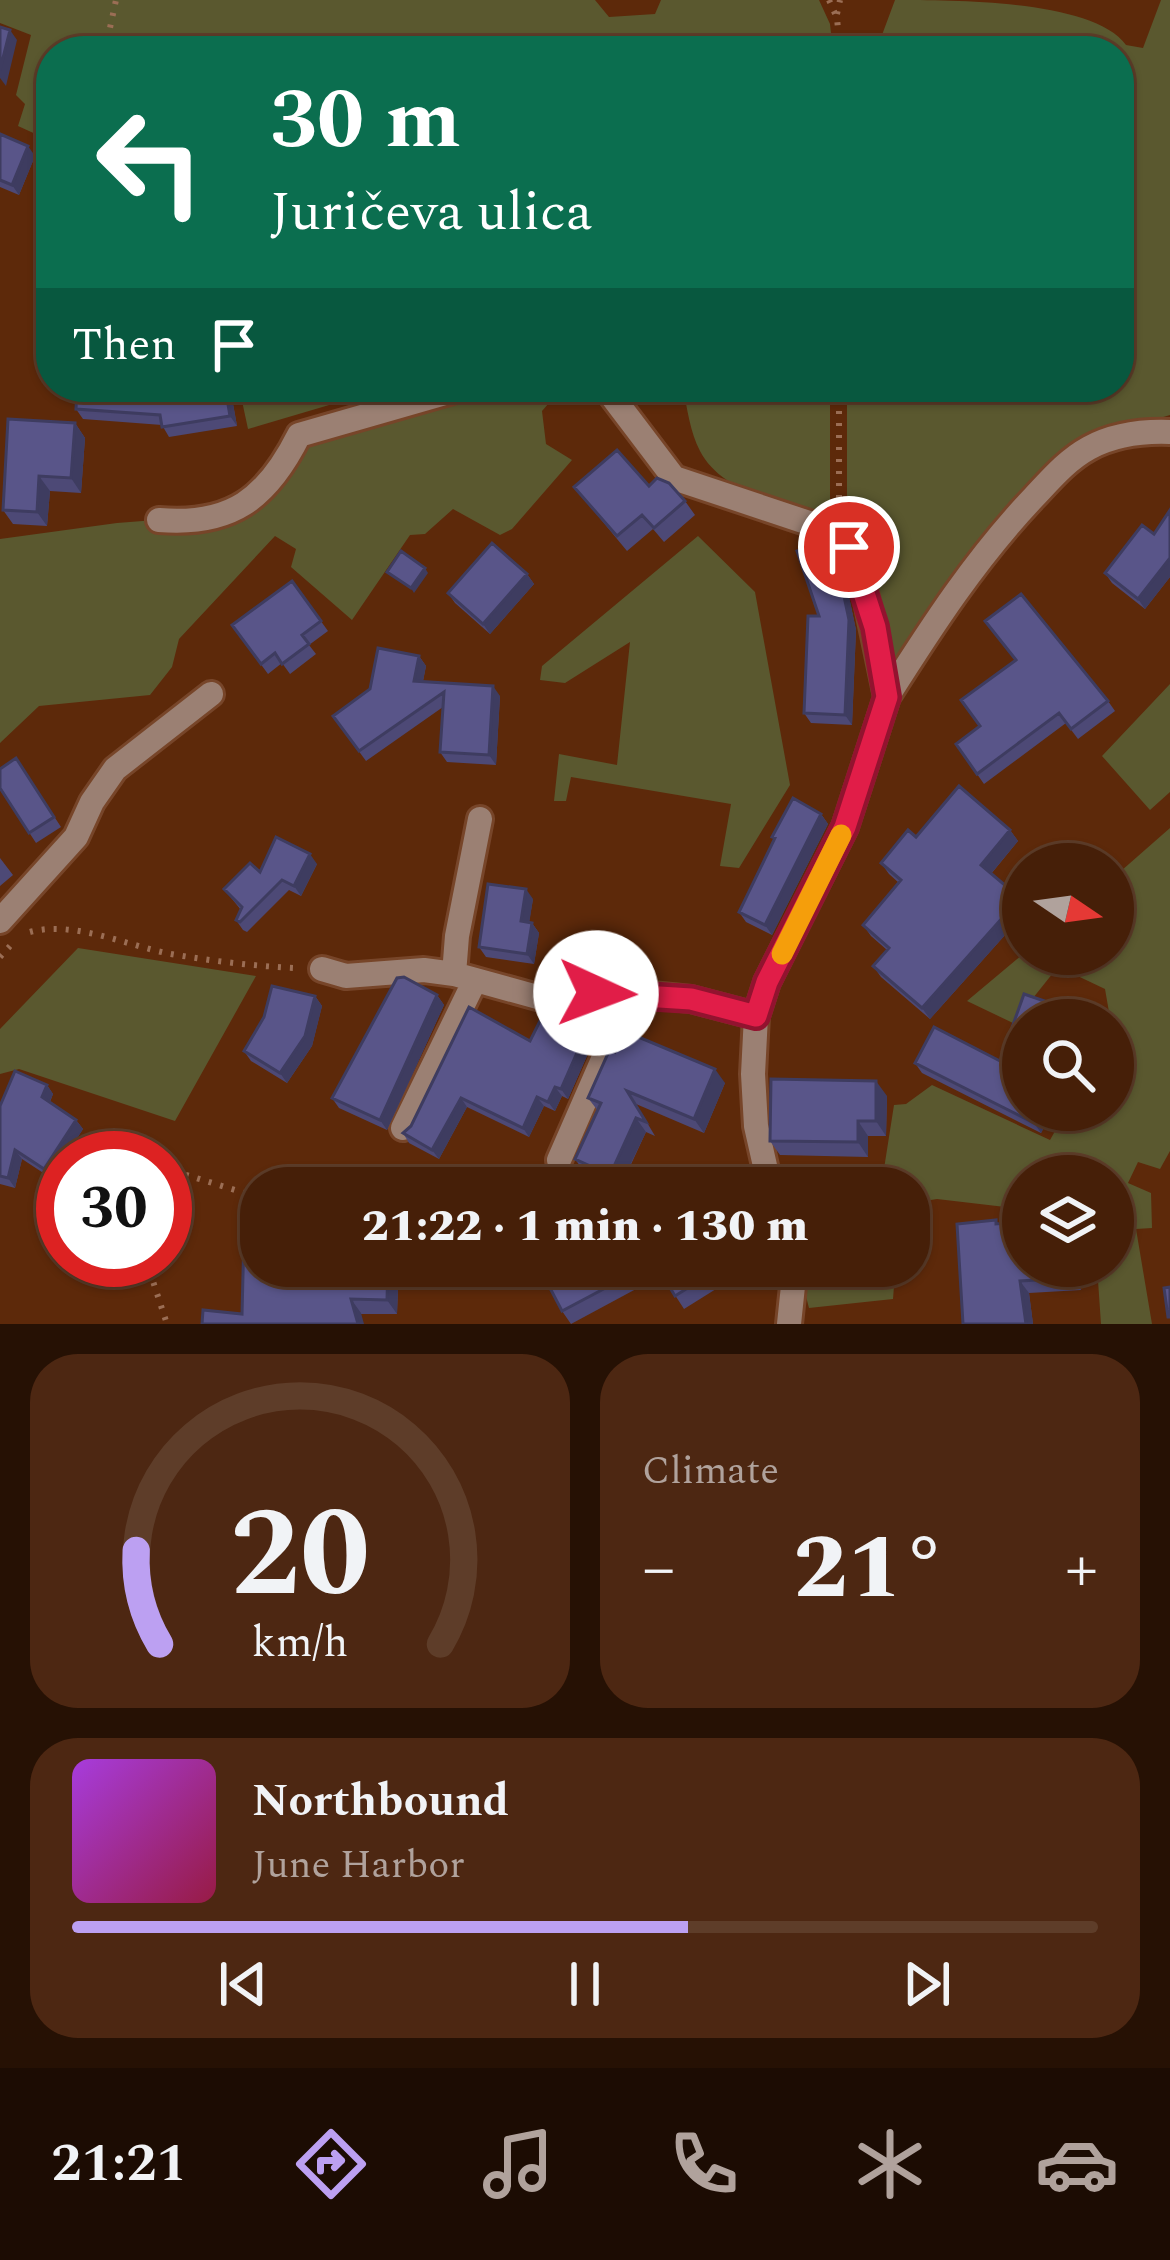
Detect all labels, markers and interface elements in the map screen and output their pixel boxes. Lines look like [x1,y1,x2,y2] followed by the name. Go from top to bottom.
[270,57,461,185] text: 30 m
[72,84,228,240] icon: left
[270,172,592,254] text: Juričeva ulica
[72,311,177,380] text: Then
[201,312,267,378] icon: arrive
[798,496,900,598] pin
[816,514,882,580] icon: arrive
[1002,843,1134,975] north arrow
[1002,843,1134,1287] map controls
[533,930,659,1056] position arrow
[1002,999,1134,1131] button: search
[36,1131,192,1287] speed limit sign: 30
[1002,1155,1134,1287] button: layers
[362,1192,808,1261] text: 21:22 · 1 min · 130 m
[642,1442,779,1501] text: Climate
[230,1461,370,1651] text: 20
[794,1501,947,1638] text: 21°
[642,1519,675,1620] text: −
[1065,1519,1098,1620] text: +
[252,1611,348,1676] text: km/h
[252,1767,509,1836] text: Northbound
[252,1836,465,1895] text: June Harbor
[210,1951,276,2017] icon: previous
[552,1951,618,2017] icon: pause
[894,1951,960,2017] icon: next
[289,2122,373,2206] icon: directions
[476,2122,560,2206] icon: music
[662,2122,746,2206] icon: phone
[848,2122,932,2206] icon: climate
[1035,2122,1119,2206] icon: car
[51,2123,187,2205] text: 21:21

